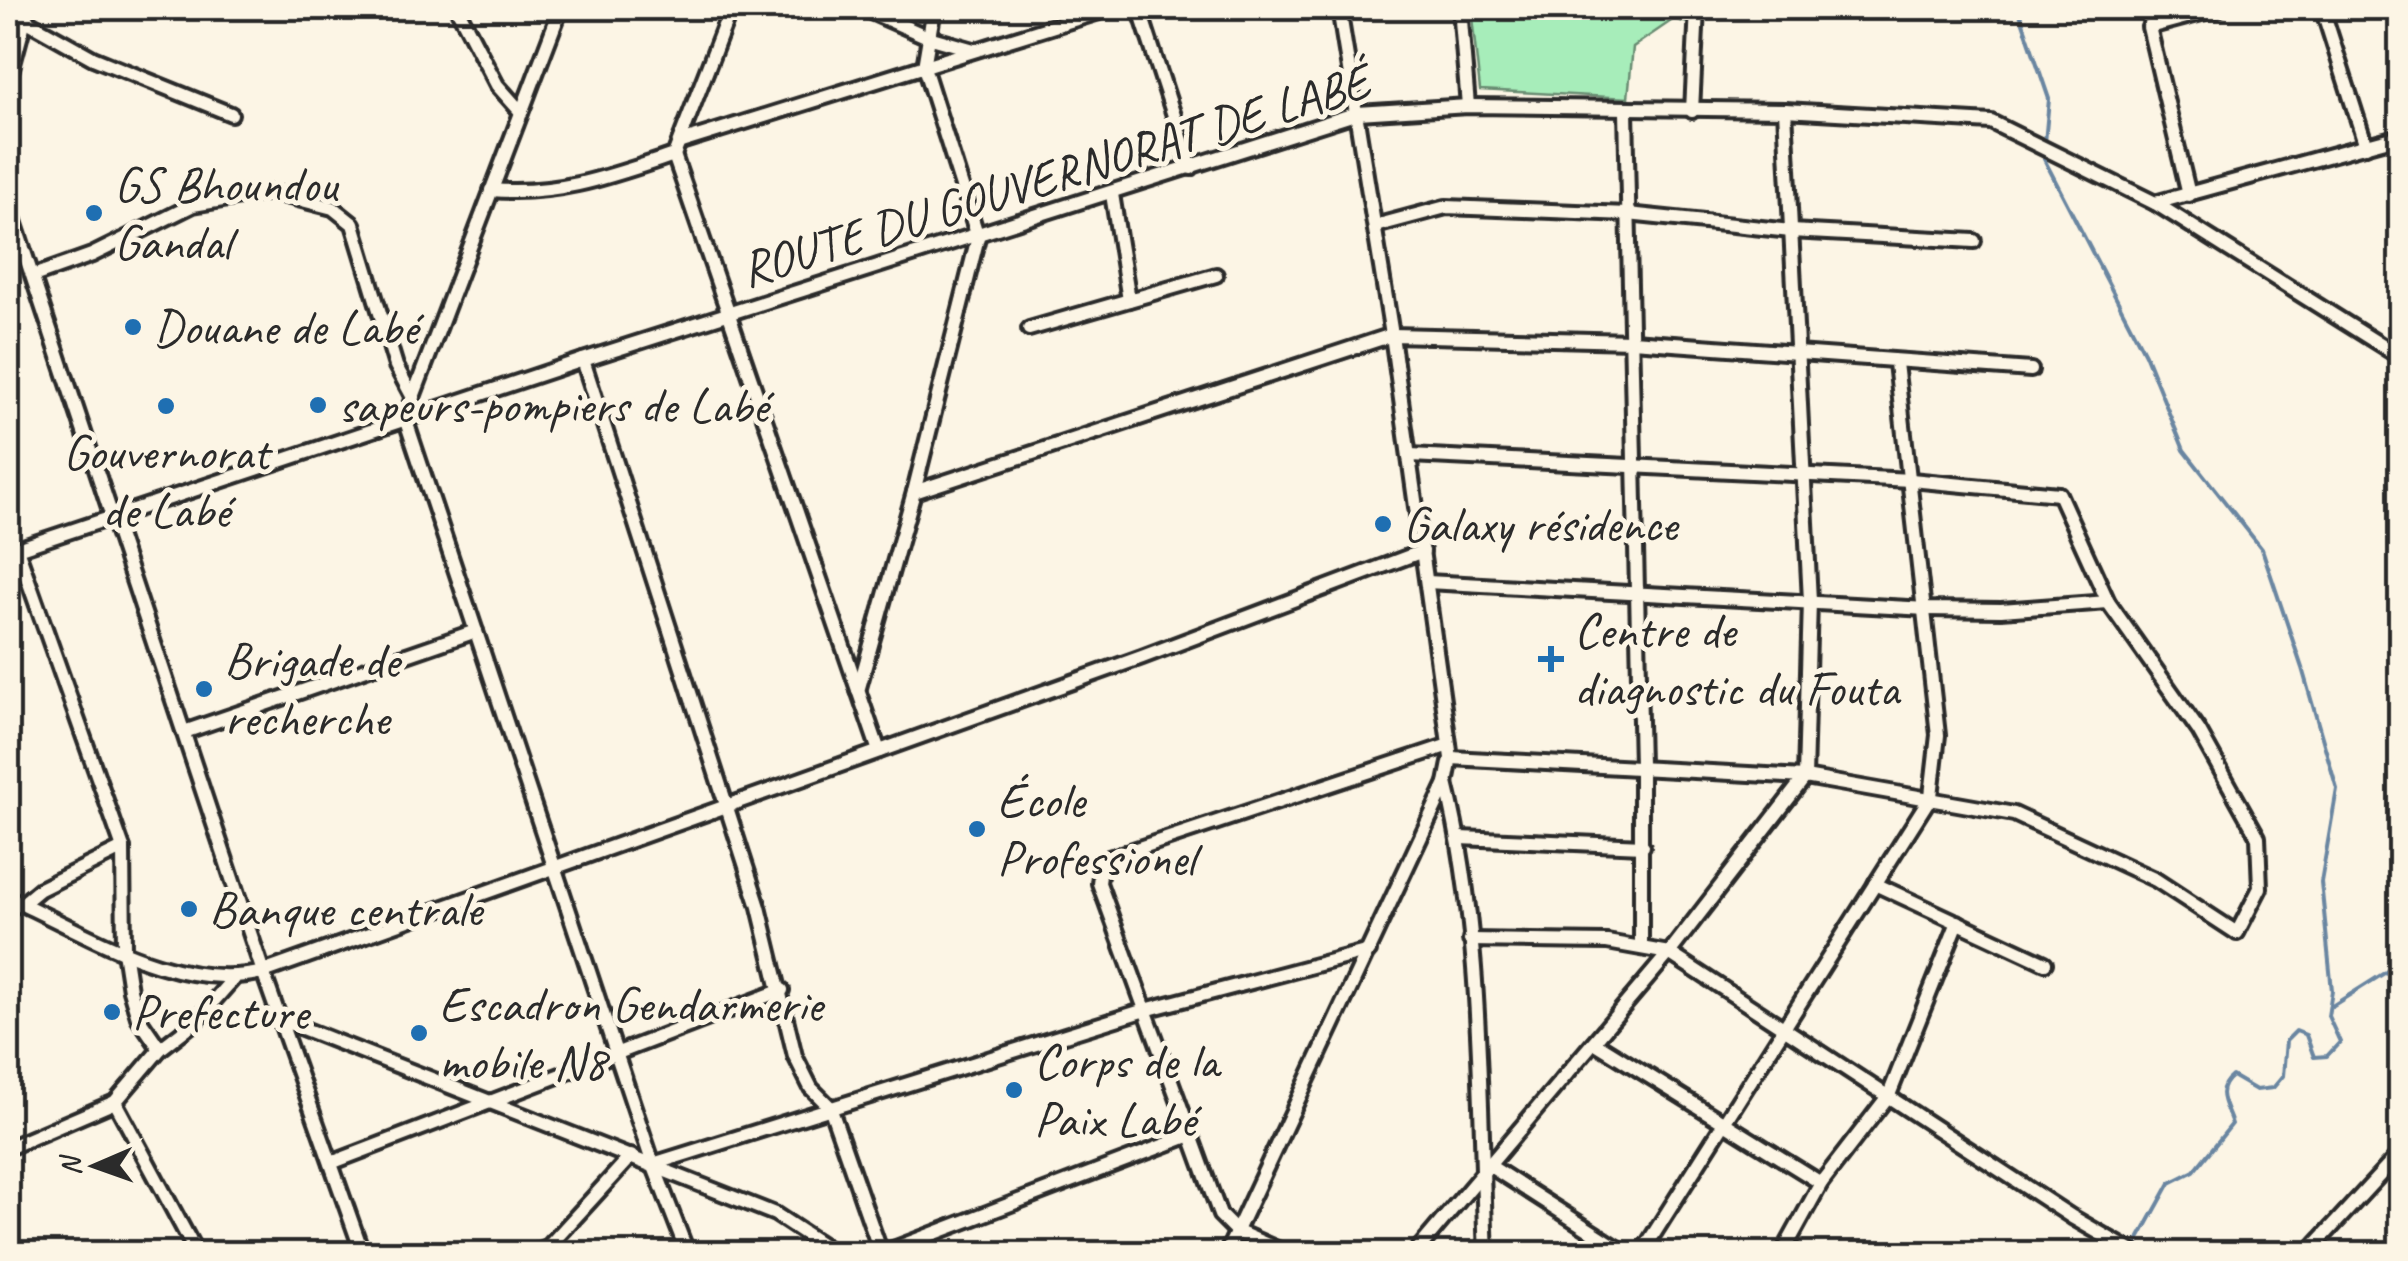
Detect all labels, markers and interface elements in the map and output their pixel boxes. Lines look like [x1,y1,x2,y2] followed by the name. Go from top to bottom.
[733,48,1382,301] street label: ROUTE DU GOUVERNORAT DE LABÉ
[114,153,339,274] place label: GS Bhoundou Gandal
[83,202,105,224] marker: GS Bhoundou Gandal
[153,296,424,359] place label: Douane de Labé
[122,316,144,338] marker: Douane de Labé
[338,374,775,437] place label: sapeurs-pompiers de Labé
[307,394,329,416] marker: sapeurs-pompiers de Labé
[155,395,177,417] marker: Gouvernorat de Labé
[63,421,273,542] place label: Gouvernorat de Labé
[1403,493,1680,556] place label: Galaxy résidence
[1372,513,1394,535] marker: Galaxy résidence
[1574,599,1902,720] place label: Centre de diagnostic du Fouta
[224,629,403,750] place label: Brigade de recherche
[1538,646,1564,672] marker: Centre de diagnostic du Fouta
[193,678,215,700] marker: Brigade de recherche
[997,769,1203,890] place label: École Professionel
[966,818,988,840] marker: École Professionel
[209,878,484,941] place label: Banque centrale
[178,898,200,920] marker: Banque centrale
[439,973,826,1094] place label: Escadron Gendarmerie mobile N8
[132,981,312,1044] place label: Prefecture
[101,1001,123,1023] marker: Prefecture
[408,1022,430,1044] marker: Escadron Gendarmerie mobile N8
[1034,1030,1223,1151] place label: Corps de la Paix Labé
[1003,1079,1025,1101] marker: Corps de la Paix Labé
[45,1116,145,1216] north arrow
[53,1153,88,1176] text: N

